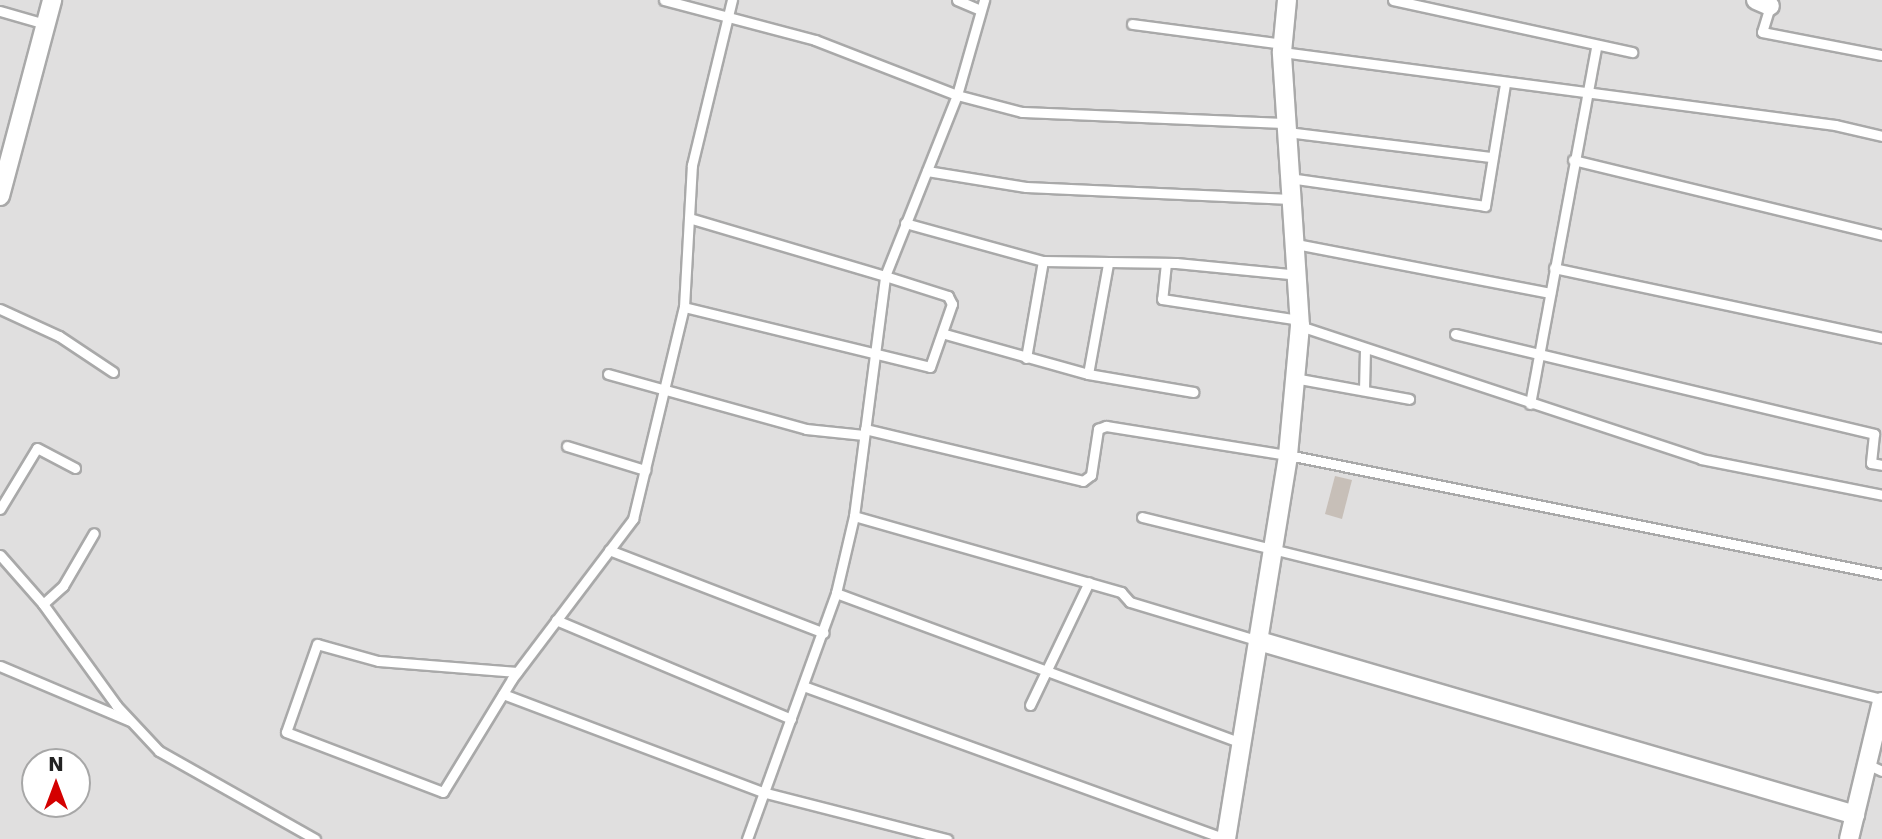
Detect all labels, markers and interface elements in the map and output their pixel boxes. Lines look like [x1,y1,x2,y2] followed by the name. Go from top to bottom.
[21,748,91,818] north arrow
[48,753,64,775] text: N

